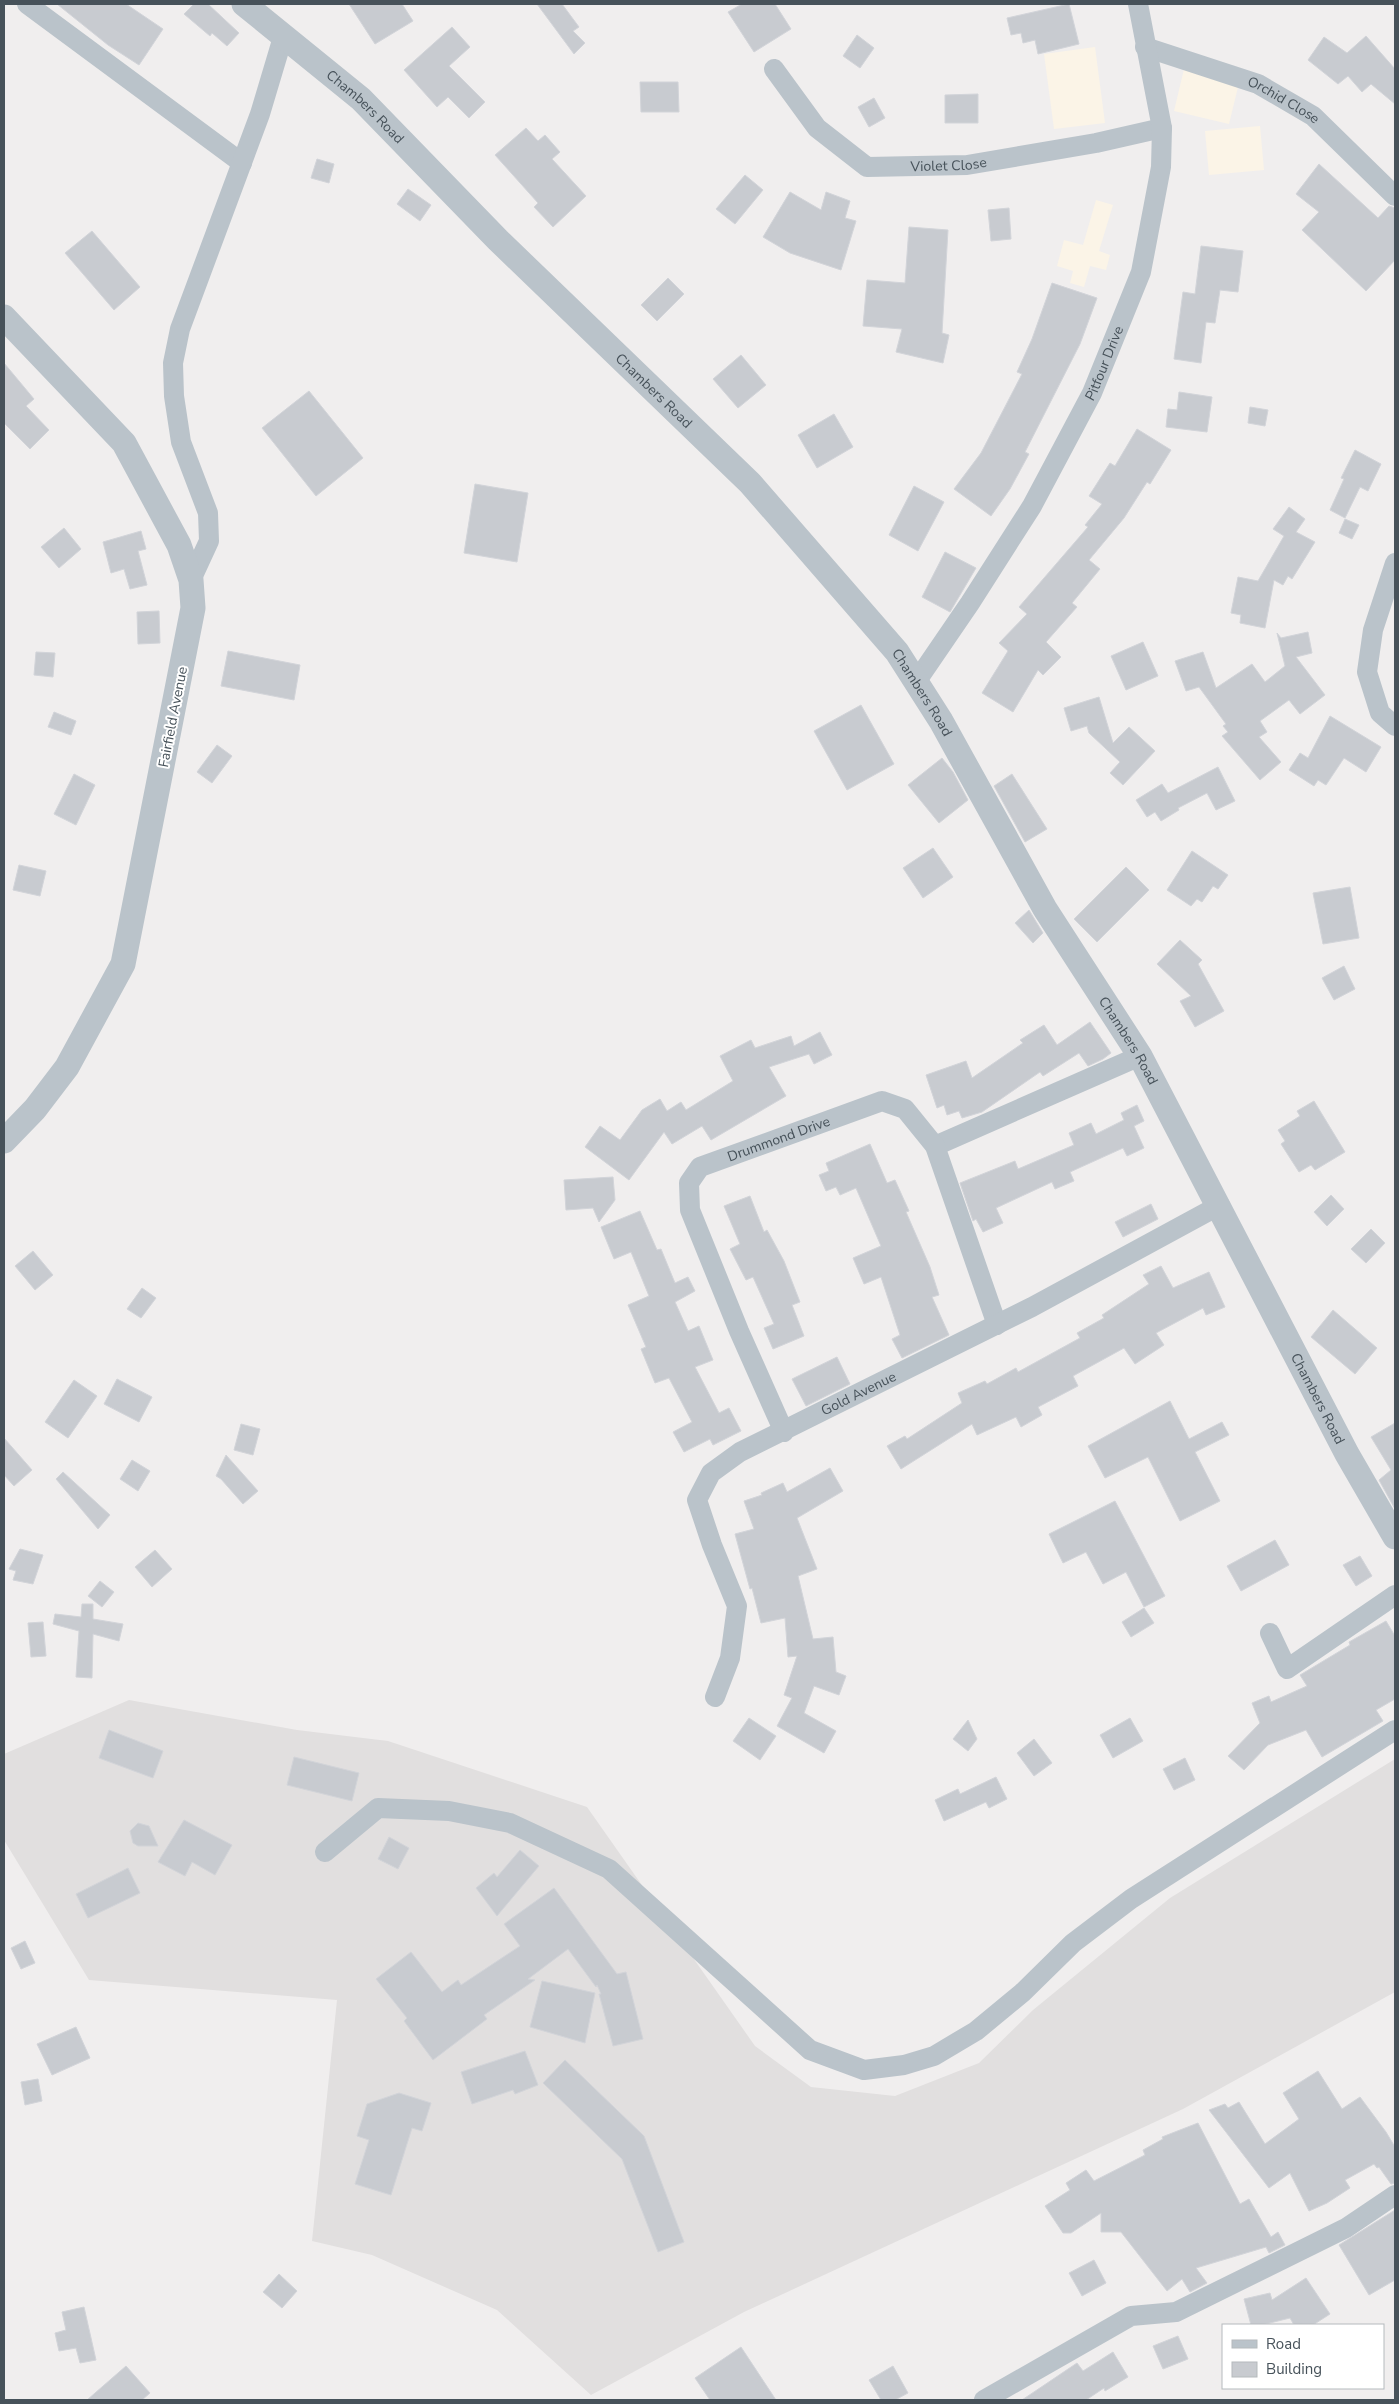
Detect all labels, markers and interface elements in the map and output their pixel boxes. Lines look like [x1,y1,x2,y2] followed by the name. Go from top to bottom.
[323,65,409,148] street label: Chambers Road
[1245,72,1324,128] street label: Orchid Close
[909,152,988,176] street label: Violet Close
[1080,323,1128,404] street label: Pitfour Drive
[611,349,697,432] street label: Chambers Road
[888,645,957,740] street label: Chambers Road
[154,665,192,769] street label: Fairfield Avenue
[1094,993,1163,1088] street label: Chambers Road
[724,1111,832,1166] street label: Drummond Drive
[1286,1349,1350,1447] street label: Chambers Road
[818,1367,899,1420] street label: Gold Avenue
[1222,2324,1384,2389] legend
[1266,2334,1301,2354] text: Road
[1266,2359,1322,2379] text: Building

